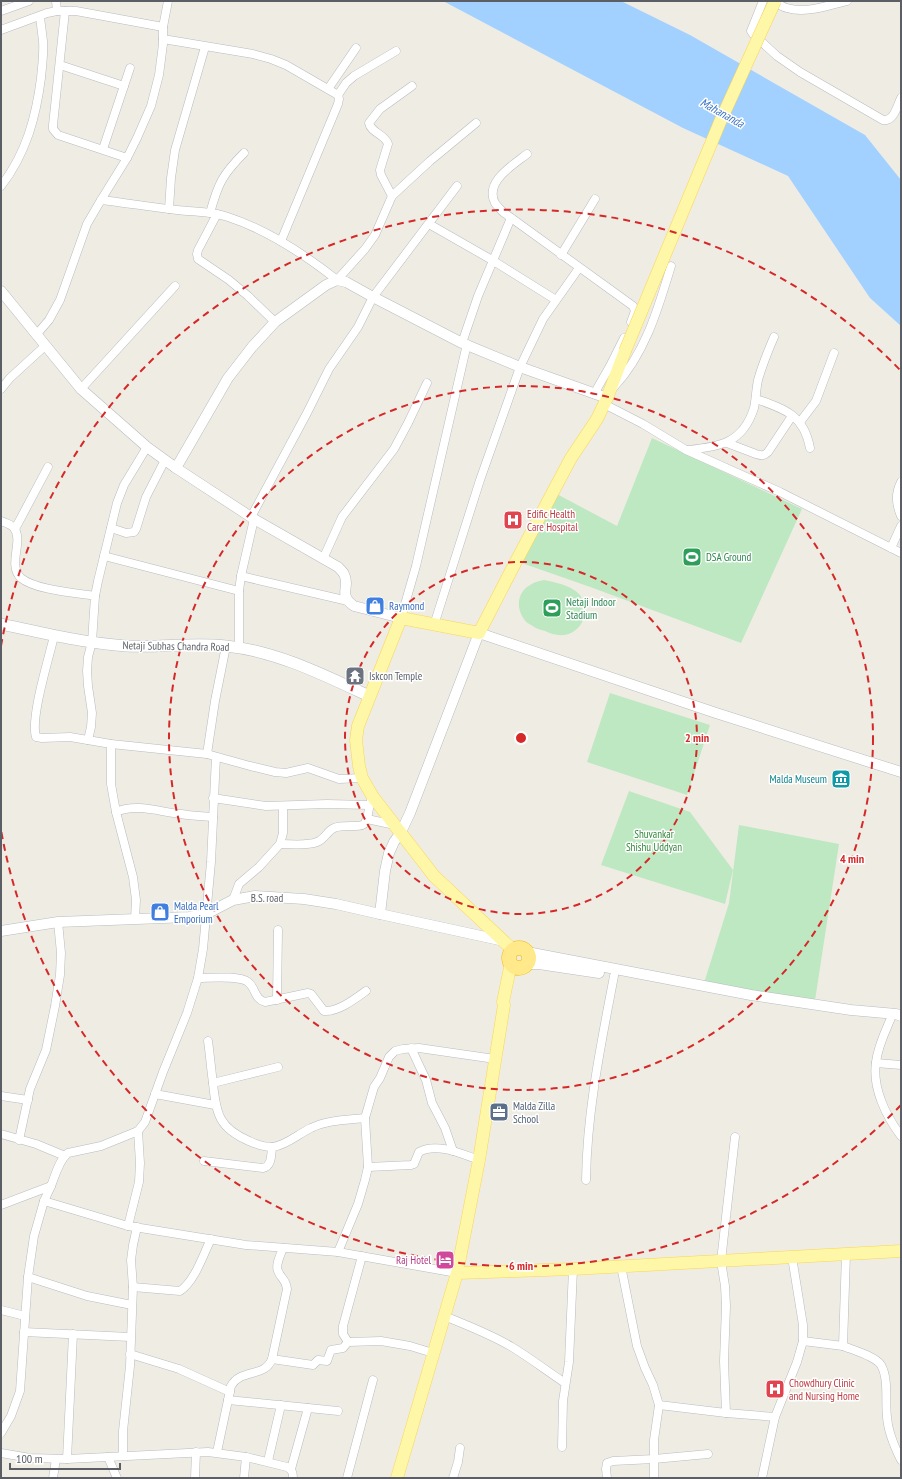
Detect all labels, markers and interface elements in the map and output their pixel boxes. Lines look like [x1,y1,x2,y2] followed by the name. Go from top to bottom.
[698,94,748,131] water label: Mahananda
[527,507,578,534] place label: Edific Health Care Hospital
[502,509,524,531] hospital icon: Edific Health Care Hospital
[681,546,703,568] sports icon: DSA Ground
[706,550,751,564] place label: DSA Ground
[364,595,386,617] shop icon: Raymond
[566,595,616,622] place label: Netaji Indoor Stadium
[541,597,563,619] sports icon: Netaji Indoor Stadium
[389,599,425,613] place label: Raymond
[122,638,230,654] street label: Netaji Subhas Chandra Road
[344,665,366,687] temple icon: Iskcon Temple
[369,669,423,683] place label: Iskcon Temple
[685,730,709,745] text: 2 min
[514,731,528,745] centre of rings
[830,768,852,790] museum icon: Malda Museum
[770,772,827,786] place label: Malda Museum
[626,827,682,854] park label: Shuvankar Shishu Uddyan
[840,851,864,866] text: 4 min
[251,891,283,905] street label: B.S. road
[174,899,219,926] place label: Malda Pearl Emporium
[149,901,171,923] shop icon: Malda Pearl Emporium
[513,1099,555,1126] place label: Malda Zilla School
[488,1101,510,1123] office icon: Malda Zilla School
[434,1249,456,1271] hotel icon: Raj Hotel
[396,1253,431,1267] place label: Raj Hotel
[509,1258,533,1273] text: 6 min
[789,1376,860,1403] place label: Chowdhury Clinic and Nursing Home
[764,1378,786,1400] hospital icon: Chowdhury Clinic and Nursing Home
[10,1445,120,1471] scale bar
[16,1451,43,1466] text: 100 m

